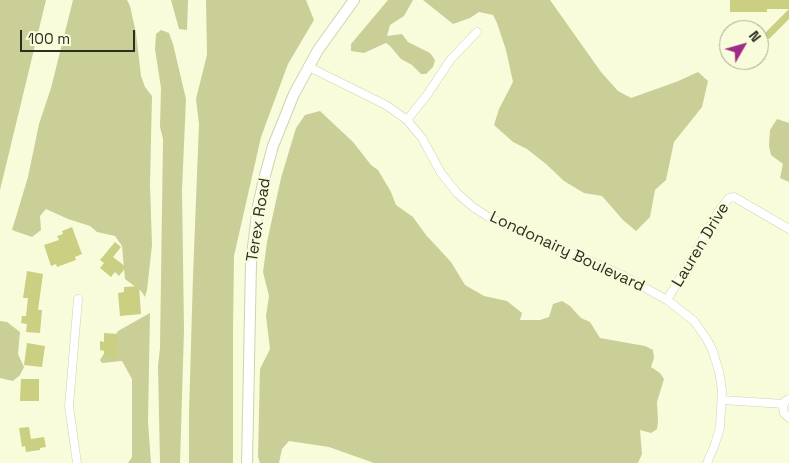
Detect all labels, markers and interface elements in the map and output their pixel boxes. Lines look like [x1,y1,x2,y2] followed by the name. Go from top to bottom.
[22,20,138,52] scale bar
[719,20,769,70] north arrow
[745,27,765,46] text: N
[28,29,70,48] text: 100 m
[243,177,275,263] street label: Terex Road
[668,199,734,291] street label: Lauren Drive
[487,208,647,296] street label: Londonairy Boulevard

